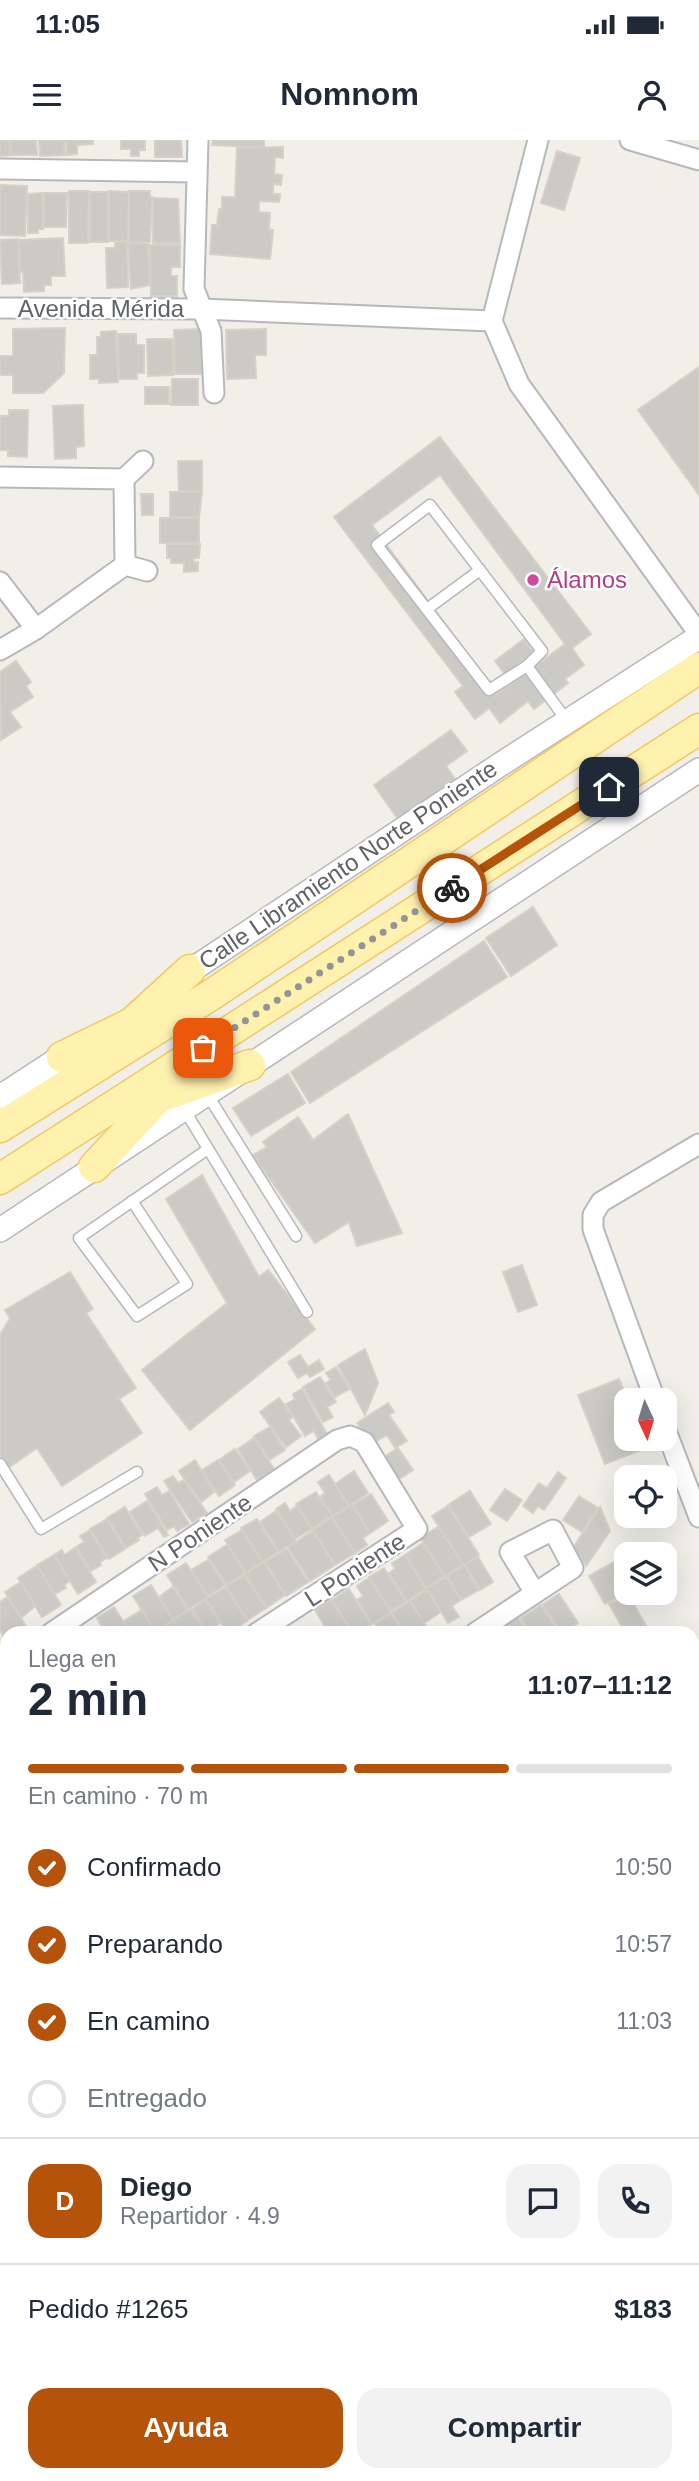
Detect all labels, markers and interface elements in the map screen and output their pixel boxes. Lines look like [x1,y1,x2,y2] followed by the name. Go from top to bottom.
[35,9,100,39] text: 11:05
[28,76,66,114] icon: menu
[280,76,419,112] text: Nomnom
[633,76,671,114] icon: person
[18,295,185,322] street label: Avenida Mérida
[547,566,627,593] place label: Álamos
[525,572,541,588] marker: Álamos
[194,755,502,975] street label: Calle Libramiento Norte Poniente
[579,757,639,817] pin
[590,768,628,806] icon: home
[417,853,487,923] courier
[433,869,471,907] icon: bike
[173,1018,233,1078] pin
[184,1029,222,1067] icon: bag
[614,1388,677,1451] north arrow
[614,1388,677,1605] map controls
[614,1465,677,1528] button: locate
[143,1488,256,1577] street label: N Poniente
[300,1527,410,1612] street label: L Poniente
[614,1542,677,1605] button: layers
[28,1646,116,1672] text: Llega en
[527,1670,672,1700] text: 11:07–11:12
[28,1673,148,1725] text: 2 min
[28,1783,208,1809] text: En camino · 70 m
[28,1849,66,1887] icon: check
[87,1852,221,1882] text: Confirmado
[614,1854,672,1880] text: 10:50
[28,1926,66,1964] icon: check
[87,1929,223,1959] text: Preparando
[614,1931,672,1957] text: 10:57
[28,2003,66,2041] icon: check
[87,2006,210,2036] text: En camino
[616,2008,672,2034] text: 11:03
[87,2083,207,2113] text: Entregado
[506,2164,580,2238] button: chat
[598,2164,672,2238] button: phone
[120,2172,192,2202] text: Diego
[56,2186,74,2216] text: D
[120,2203,280,2229] text: Repartidor · 4.9
[28,2294,188,2324] text: Pedido #1265
[614,2294,672,2324] text: $183
[28,2388,343,2468] button: Ayuda
[357,2388,672,2468] button: Compartir

